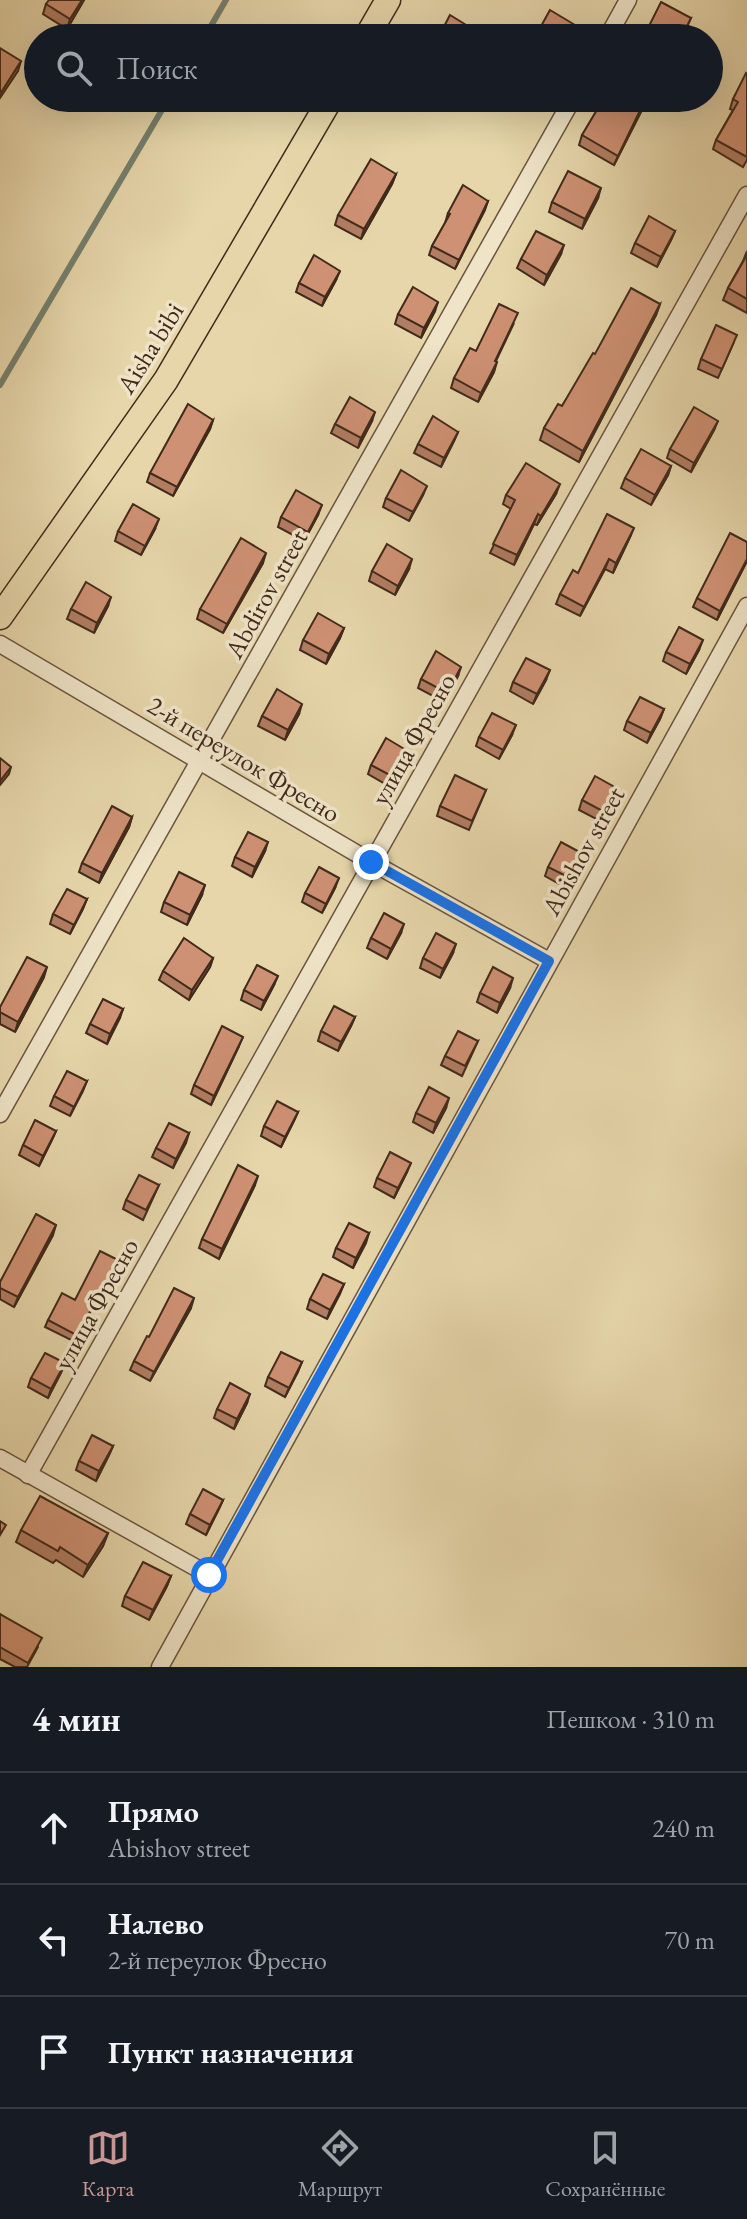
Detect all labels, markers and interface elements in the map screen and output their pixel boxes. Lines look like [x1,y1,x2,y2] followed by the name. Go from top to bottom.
[24,24,723,112] search box
[52,46,96,90] icon: search
[116,49,198,88] text: Поиск
[108,296,191,401] street label: Aisha bibi
[216,524,315,665] street label: Abdirov street
[363,667,463,811] street label: улица Фресно
[141,688,347,830] street label: 2-й переулок Фресно
[533,781,632,922] street label: Abishov street
[353,844,389,880] route end
[46,1232,146,1376] street label: улица Фресно
[191,1557,227,1593] route start
[32,1697,121,1741] text: 4 мин
[546,1702,715,1736] text: Пешком · 310 m
[108,1792,199,1831] text: Прямо
[32,1806,76,1850] icon: ahead
[652,1811,715,1845] text: 240 m
[108,1831,250,1865] text: Abishov street
[108,1904,204,1943] text: Налево
[32,1918,76,1962] icon: left
[665,1923,715,1957] text: 70 m
[108,1943,327,1977] text: 2-й переулок Фресно
[32,2030,76,2074] icon: arrive
[108,2033,354,2072] text: Пункт назначения
[82,2126,134,2203] tab: Карта
[298,2126,382,2203] tab: Маршрут
[545,2126,665,2203] tab: Сохранённые

